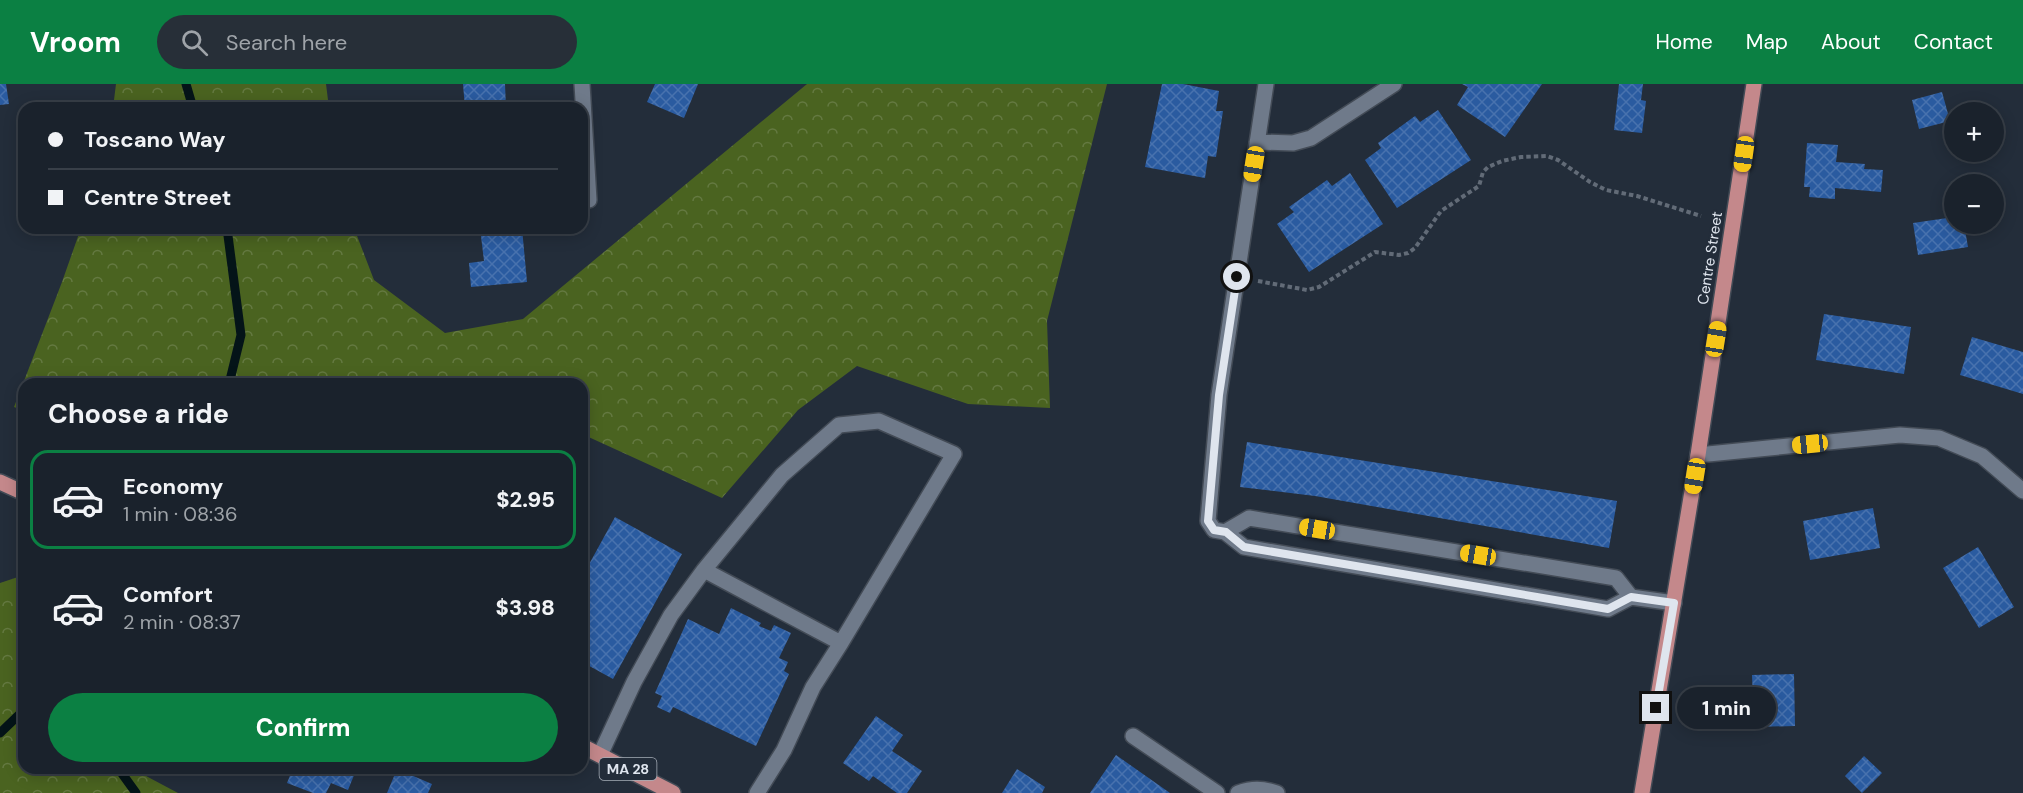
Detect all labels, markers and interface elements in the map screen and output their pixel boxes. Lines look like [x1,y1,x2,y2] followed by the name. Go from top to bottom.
[157,15,577,69] search box
[30,24,121,61] text: Vroom
[178,26,211,59] icon: search
[226,28,347,57] text: Search here
[1655,28,1713,56] text: Home
[1746,28,1788,56] text: Map
[1821,28,1881,56] text: About
[1914,28,1993,56] text: Contact
[1944,102,2004,234] map controls
[1944,102,2004,162] button: +
[84,125,226,154] text: Toscano Way
[1733,135,1755,173] car
[1242,145,1266,183] car
[1944,174,2004,234] button: −
[84,183,231,212] text: Centre Street
[1693,210,1727,306] street label: Centre Street
[1223,263,1250,290] route start
[1704,320,1728,358] car
[48,396,229,431] text: Choose a ride
[1791,433,1829,455] car
[1683,457,1707,495] car
[123,472,223,501] text: Economy
[51,473,105,527] icon: car
[496,485,555,514] text: $2.95
[123,501,238,527] text: 1 min · 08:36
[1298,517,1336,541] car
[1459,543,1497,567] car
[123,580,213,609] text: Comfort
[51,581,105,635] icon: car
[496,593,555,622] text: $3.98
[123,609,241,635] text: 2 min · 08:37
[1677,687,1776,729] callout: 1 min
[48,693,558,762] button: Confirm
[1642,694,1669,721] route end
[1702,695,1751,721] text: 1 min
[600,758,656,780] road number: MA 28

